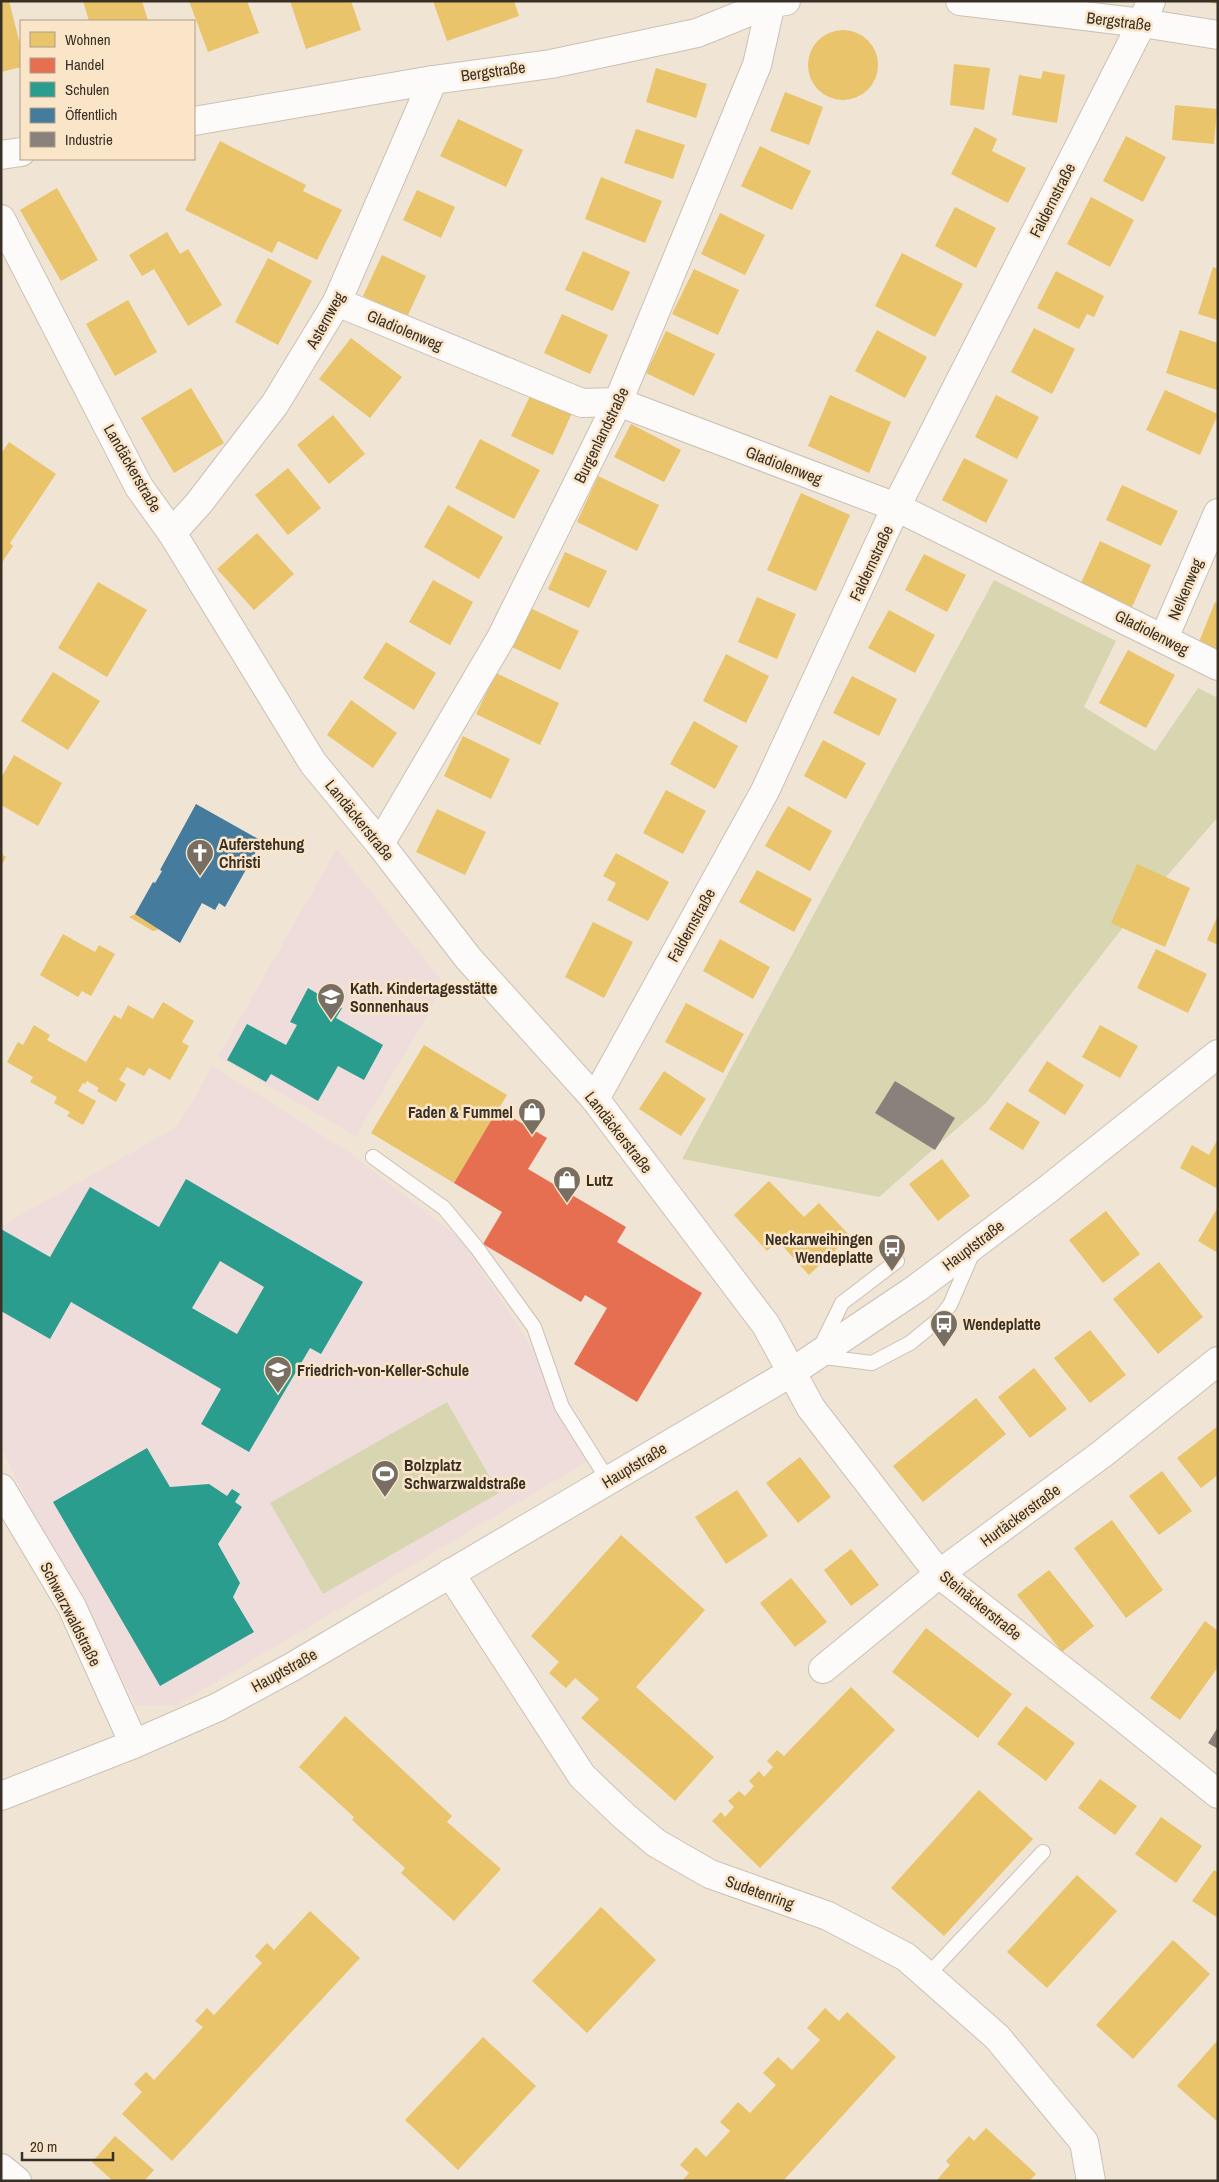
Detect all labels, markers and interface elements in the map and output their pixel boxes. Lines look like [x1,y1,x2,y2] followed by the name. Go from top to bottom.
[1085,6,1153,36] street label: Bergstraße
[20,20,195,160] legend
[65,29,111,50] text: Wohnen
[65,54,104,75] text: Handel
[459,56,527,86] street label: Bergstraße
[65,79,109,100] text: Schulen
[65,104,117,125] text: Öffentlich
[65,129,113,150] text: Industrie
[1024,159,1080,241] street label: Faldernstraße
[300,287,350,353] street label: Asternweg
[364,304,447,356] street label: Gladiolenweg
[568,383,634,487] street label: Burgenlandstraße
[99,420,167,516] street label: Landäckerstraße
[743,440,826,490] street label: Gladiolenweg
[844,522,898,604] street label: Faldernstraße
[1162,554,1208,623] street label: Nelkenweg
[1111,604,1193,660] street label: Gladiolenweg
[320,775,400,865] street label: Landäckerstraße
[219,833,304,873] place label: Auferstehung Christi
[185,838,215,877] church icon: Auferstehung Christi
[662,884,720,966] street label: Faldernstraße
[350,977,497,1017] place label: Kath. Kindertagesstätte Sonnenhaus
[316,982,346,1021] school or university icon: Kath. Kindertagesstätte Sonnenhaus
[580,1086,658,1178] street label: Landäckerstraße
[517,1097,547,1136] shop icon: Faden & Fummel
[408,1101,513,1123] place label: Faden & Fummel
[552,1165,582,1204] shop icon: Lutz
[586,1169,613,1191] place label: Lutz
[938,1214,1008,1276] street label: Hauptstraße
[765,1228,873,1268] place label: Neckarweihingen Wendeplatte
[877,1233,907,1272] bus stop icon: Neckarweihingen Wendeplatte
[929,1309,959,1348] bus stop icon: Wendeplatte
[963,1313,1041,1335] place label: Wendeplatte
[263,1355,293,1394] school or university icon: Friedrich-von-Keller-Schule
[297,1359,469,1381] place label: Friedrich-von-Keller-Schule
[597,1437,671,1493] street label: Hauptstraße
[404,1454,526,1494] place label: Bolzplatz Schwarzwaldstraße
[370,1459,400,1498] sports icon: Bolzplatz Schwarzwaldstraße
[975,1478,1065,1552] street label: Hurtäckerstraße
[35,1558,107,1670] street label: Schwarzwaldstraße
[935,1565,1027,1645] street label: Steinäckerstraße
[247,1643,321,1697] street label: Hauptstraße
[723,1869,798,1915] street label: Sudetenring
[22,2130,114,2162] scale bar
[30,2136,57,2157] text: 20 m

